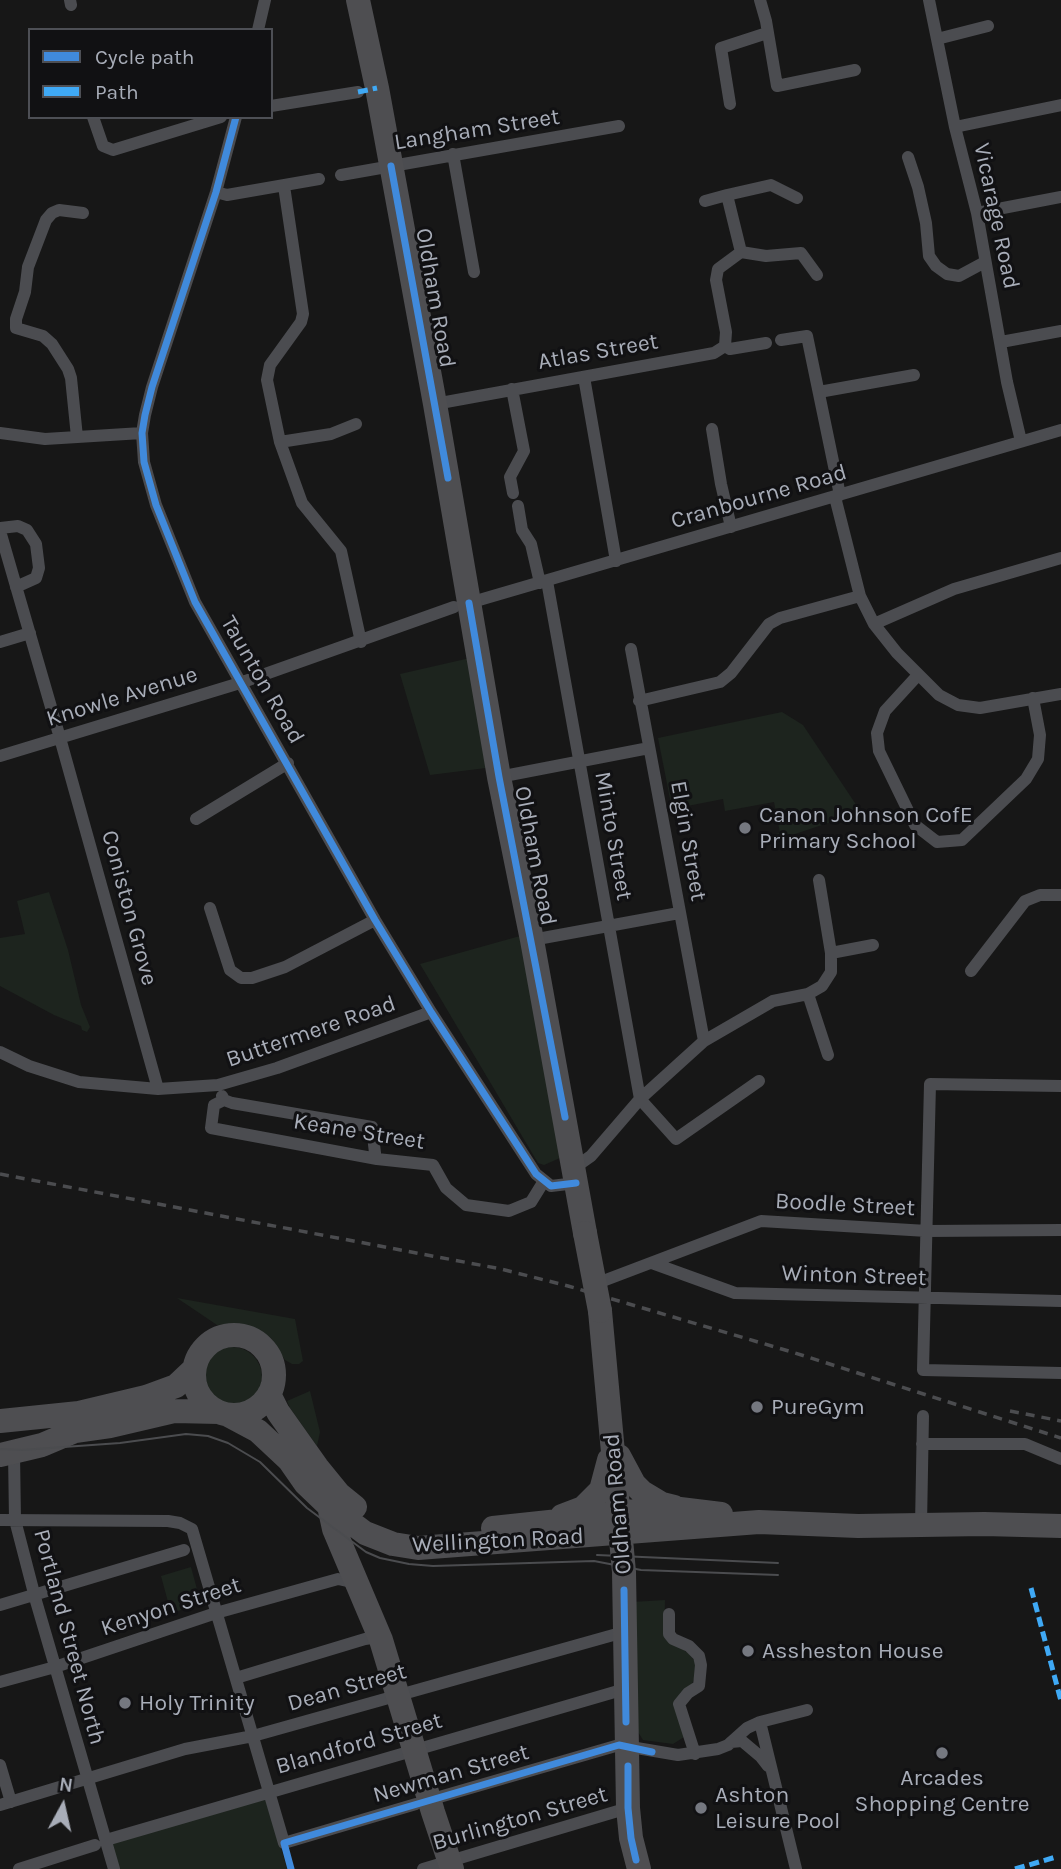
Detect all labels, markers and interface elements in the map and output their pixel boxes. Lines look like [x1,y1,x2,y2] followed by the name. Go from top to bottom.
[28,28,273,119] legend
[95,45,195,69] text: Cycle path
[95,80,139,104] text: Path
[392,103,562,157] street label: Langham Street
[967,141,1025,291] street label: Vicarage Road
[409,226,461,370] street label: Oldham Road
[536,328,660,376] street label: Atlas Street
[668,459,850,535] street label: Cranbourne Road
[214,611,310,749] street label: Taunton Road
[43,661,201,733] street label: Knowle Avenue
[588,770,638,902] street label: Minto Street
[664,779,712,903] street label: Elgin Street
[508,784,562,928] street label: Oldham Road
[759,801,973,855] place label: Canon Johnson CofE Primary School
[737,820,753,836] marker: Canon Johnson CofE Primary School
[95,828,163,988] street label: Coniston Grove
[223,990,399,1074] street label: Buttermere Road
[291,1108,427,1156] street label: Keane Street
[774,1188,916,1222] street label: Boodle Street
[781,1260,927,1292] street label: Winton Street
[771,1393,865,1421] place label: PureGym
[749,1399,765,1415] marker: PureGym
[598,1432,638,1576] street label: Oldham Road
[412,1523,584,1559] street label: Wellington Road
[27,1526,111,1748] street label: Portland Street North
[98,1571,244,1643] street label: Kenyon Street
[762,1637,943,1665] place label: Assheston House
[740,1643,756,1659] marker: Assheston House
[284,1658,410,1718] street label: Dean Street
[139,1689,255,1717] place label: Holy Trinity
[117,1695,133,1711] marker: Holy Trinity
[273,1707,445,1781] street label: Blandford Street
[370,1739,532,1809] street label: Newman Street
[934,1745,950,1761] marker: Arcades Shopping Centre
[855,1764,1029,1818] place label: Arcades Shopping Centre
[28,1771,98,1841] north arrow
[58,1773,74,1797] text: N
[429,1781,611,1857] street label: Burlington Street
[715,1781,840,1835] place label: Ashton Leisure Pool
[693,1800,709,1816] marker: Ashton Leisure Pool

